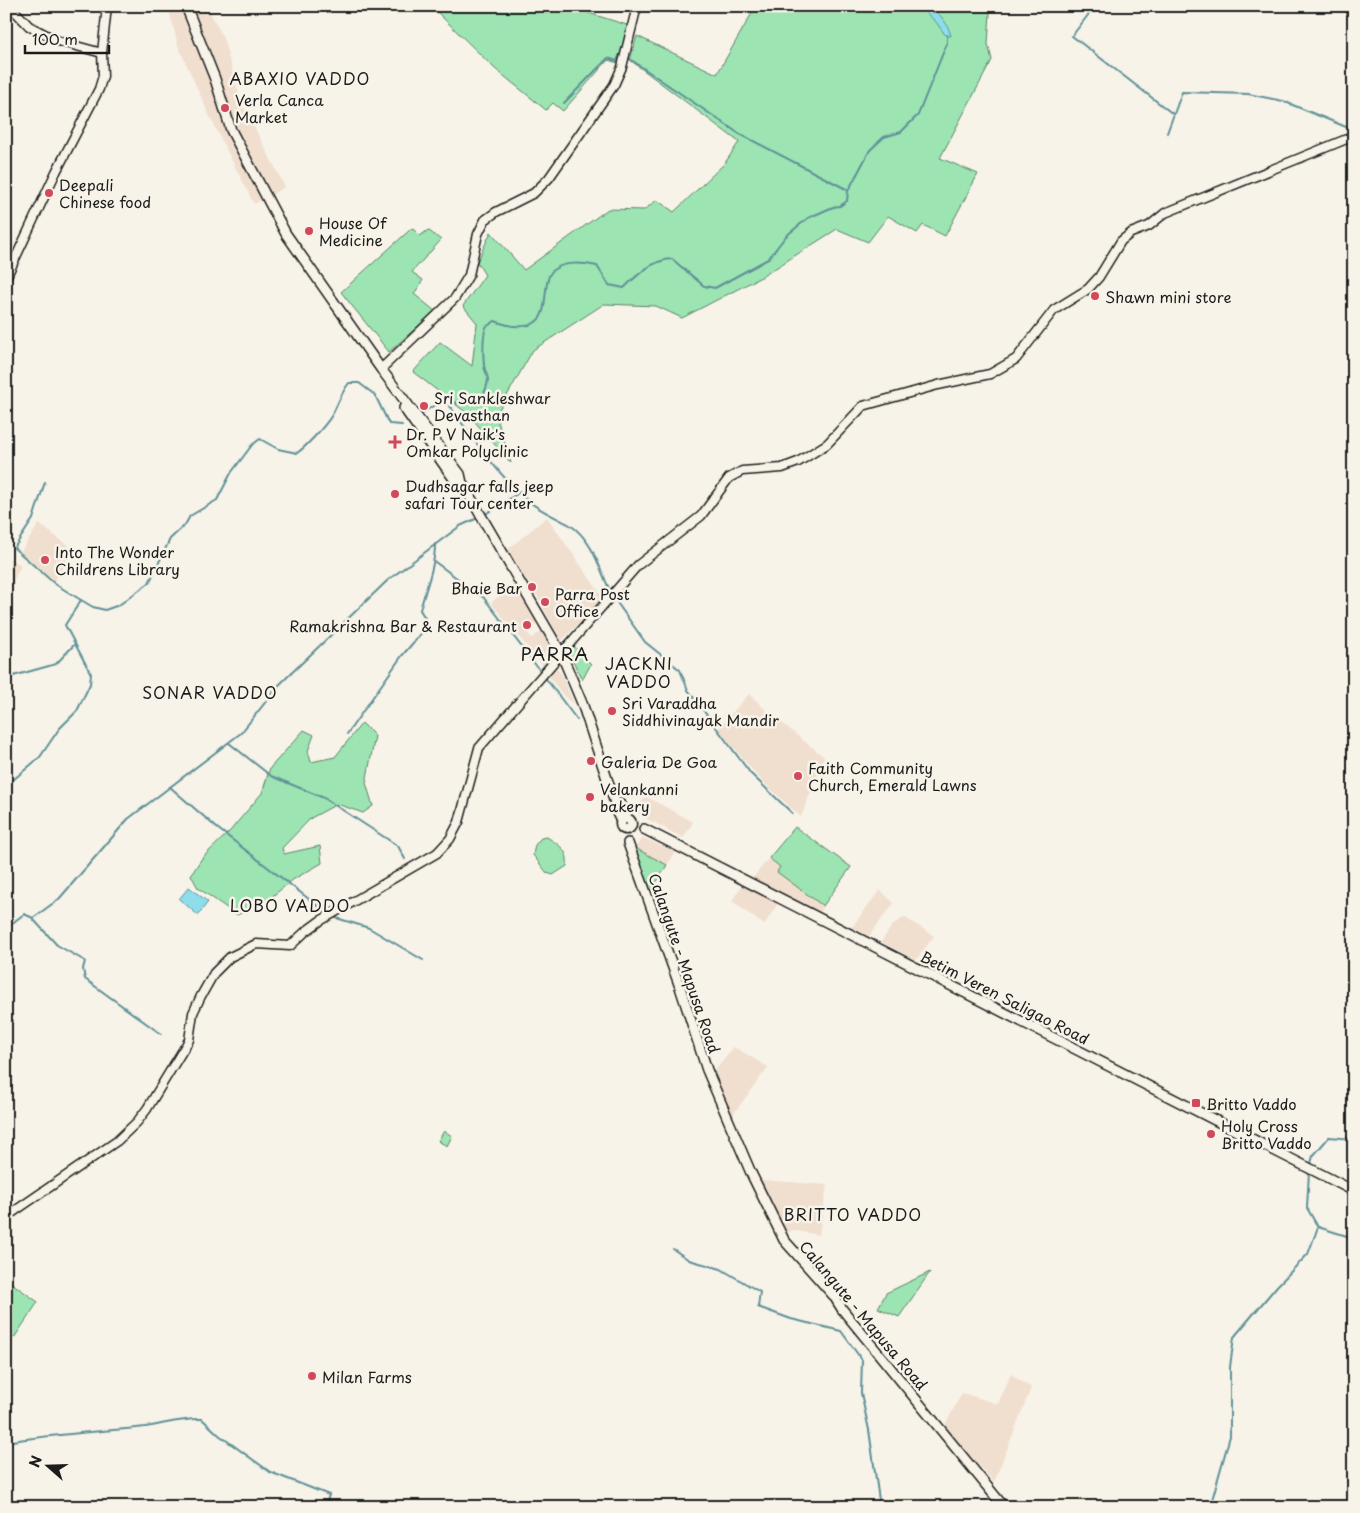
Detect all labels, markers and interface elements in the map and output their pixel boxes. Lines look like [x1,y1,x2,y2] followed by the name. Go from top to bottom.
[25,22,109,54] scale bar
[32,27,78,50] text: 100 m
[230,66,370,90] district label: ABAXIO VADDO
[235,88,324,128] place label: Verla Canca Market
[219,102,231,114] marker: Verla Canca Market
[59,173,151,213] place label: Deepali Chinese food
[43,187,55,199] marker: Deepali Chinese food
[319,211,387,251] place label: House Of Medicine
[303,225,315,237] marker: House Of Medicine
[1105,285,1231,308] place label: Shawn mini store
[1089,290,1101,302] marker: Shawn mini store
[434,386,551,426] place label: Sri Sankleshwar Devasthan
[418,400,430,412] marker: Sri Sankleshwar Devasthan
[406,422,528,462] place label: Dr. P V Naik's Omkar Polyclinic
[388,435,402,449] marker: Dr. P V Naik's Omkar Polyclinic
[405,474,554,514] place label: Dudhsagar falls jeep safari Tour center
[389,488,401,500] marker: Dudhsagar falls jeep safari Tour center
[55,540,180,580] place label: Into The Wonder Childrens Library
[39,554,51,566] marker: Into The Wonder Childrens Library
[451,576,522,599] place label: Bhaie Bar
[526,581,538,593] marker: Bhaie Bar
[555,582,630,622] place label: Parra Post Office
[539,596,551,608] marker: Parra Post Office
[289,614,517,637] place label: Ramakrishna Bar & Restaurant
[521,619,533,631] marker: Ramakrishna Bar & Restaurant
[521,640,589,667] district label: PARRA
[605,651,673,693] district label: JACKNI VADDO
[142,680,278,704] district label: SONAR VADDO
[622,691,779,731] place label: Sri Varaddha Siddhivinayak Mandir
[606,705,618,717] marker: Sri Varaddha Siddhivinayak Mandir
[601,750,717,773] place label: Galeria De Goa
[585,755,597,767] marker: Galeria De Goa
[808,756,977,796] place label: Faith Community Church, Emerald Lawns
[792,770,804,782] marker: Faith Community Church, Emerald Lawns
[600,777,678,817] place label: Velankanni bakery
[584,791,596,803] marker: Velankanni bakery
[643,870,727,1056] street label: Calangute - Mapusa Road
[230,893,350,917] district label: LOBO VADDO
[917,944,1093,1050] street label: Betim Veren Saligao Road
[1206,1092,1297,1115] place label: Britto Vaddo
[1190,1097,1202,1109] marker: Britto Vaddo
[1221,1114,1312,1154] place label: Holy Cross Britto Vaddo
[1205,1128,1217,1140] marker: Holy Cross Britto Vaddo
[784,1202,922,1226] district label: BRITTO VADDO
[794,1235,934,1395] street label: Calangute - Mapusa Road
[322,1365,412,1388] place label: Milan Farms
[306,1370,318,1382] marker: Milan Farms
[22,1440,72,1490] north arrow
[24,1453,47,1470] text: N

